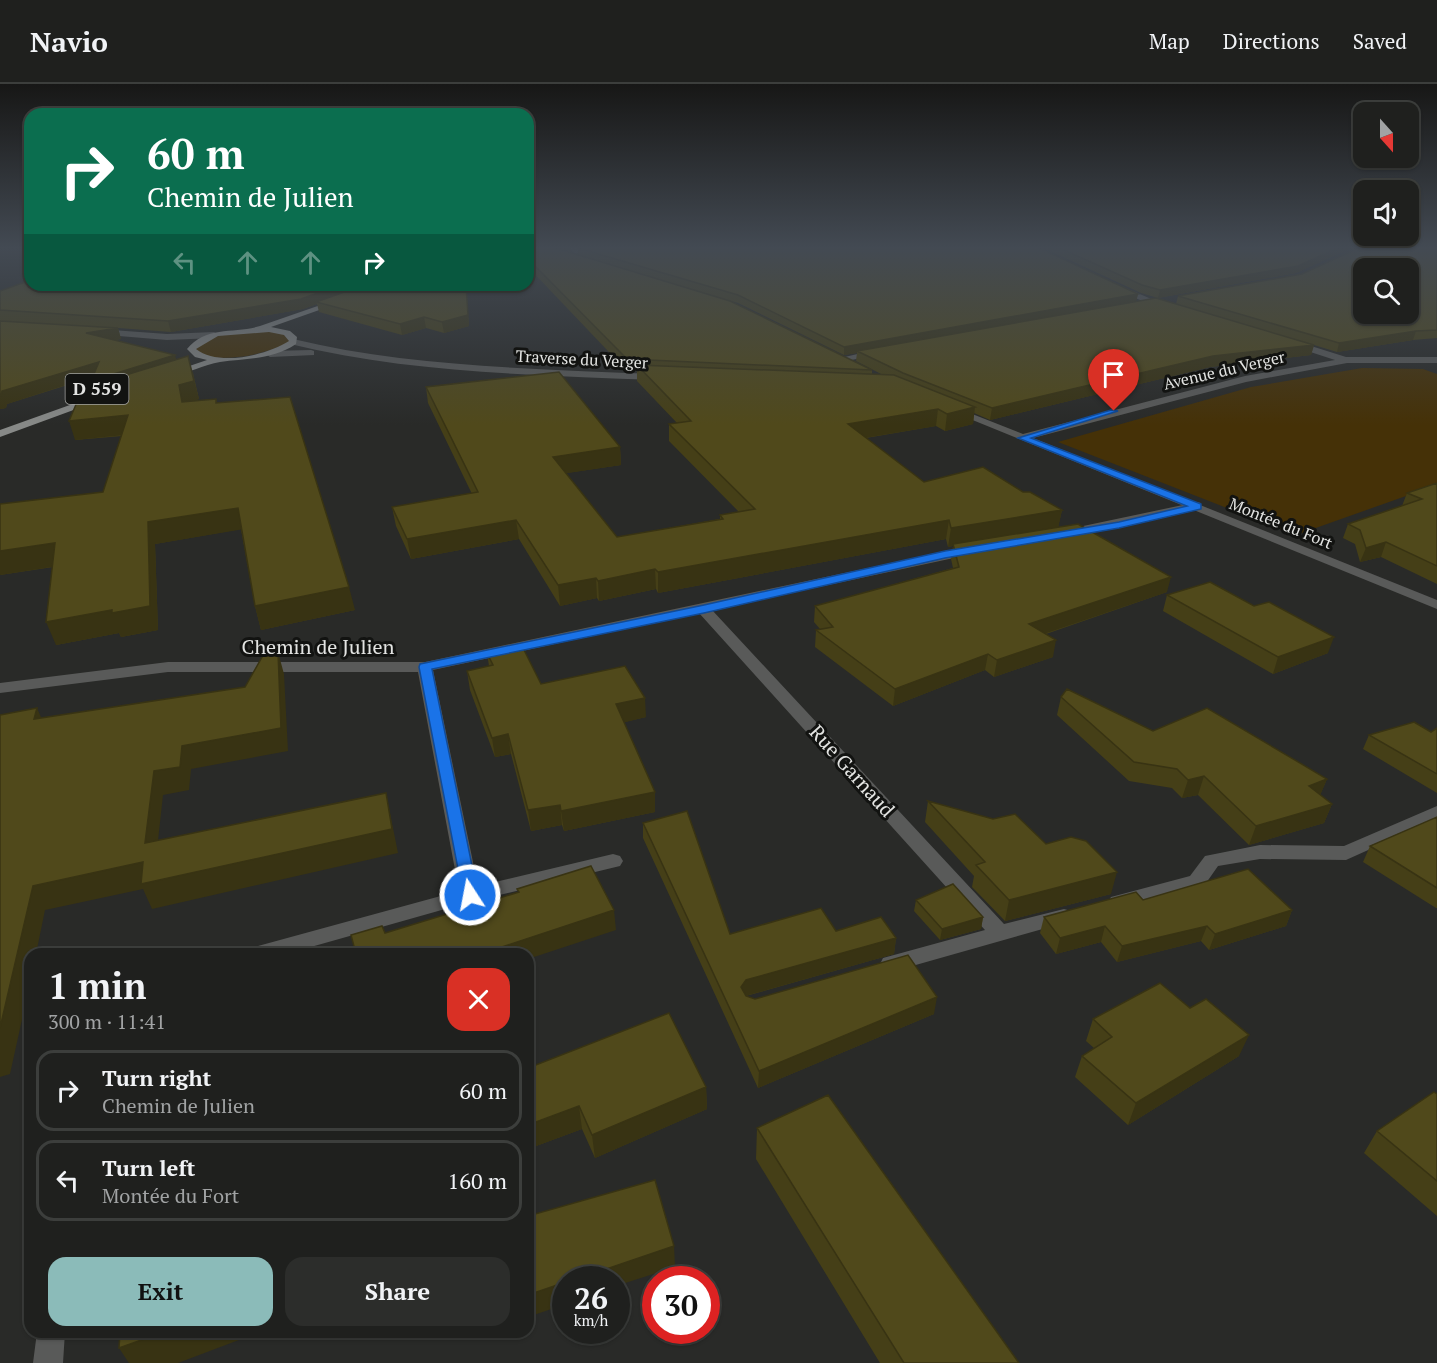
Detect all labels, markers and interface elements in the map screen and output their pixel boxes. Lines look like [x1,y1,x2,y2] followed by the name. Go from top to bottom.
[30,23,108,60] text: Navio
[1149,27,1190,55] text: Map
[1223,27,1320,55] text: Directions
[1353,27,1407,55] text: Saved
[1353,102,1419,168] north arrow
[1353,102,1419,324] map controls
[147,125,245,181] text: 60 m
[48,132,126,210] icon: right
[147,179,354,215] text: Chemin de Julien
[1353,180,1419,246] button: sound
[168,246,201,279] icon: left
[231,246,264,279] icon: ahead
[294,246,327,279] icon: ahead
[357,246,390,279] icon: right
[1353,258,1419,324] button: search
[515,345,649,373] street label: Traverse du Verger
[1161,345,1288,395] street label: Avenue du Verger
[1088,349,1139,411] pin
[1097,358,1130,391] icon: arrive
[66,374,128,404] road number: D 559
[1226,492,1336,554] street label: Montée du Fort
[242,633,395,660] street label: Chemin de Julien
[804,719,901,823] street label: Rue Garnaud
[438,863,502,927] position arrow
[48,962,146,1009] text: 1 min
[447,968,510,1031] button: close
[48,1008,166,1035] text: 300 m · 11:41
[102,1063,211,1092] text: Turn right
[51,1074,84,1107] icon: right
[459,1076,507,1105] text: 60 m
[102,1092,255,1119] text: Chemin de Julien
[102,1153,195,1182] text: Turn left
[51,1164,84,1197] icon: left
[447,1166,507,1195] text: 160 m
[102,1182,239,1209] text: Montée du Fort
[48,1257,273,1326] button: Exit
[285,1257,510,1326] button: Share
[642,1266,720,1344] speed limit sign: 30
[574,1278,608,1318] text: 26
[574,1310,608,1330] text: km/h

